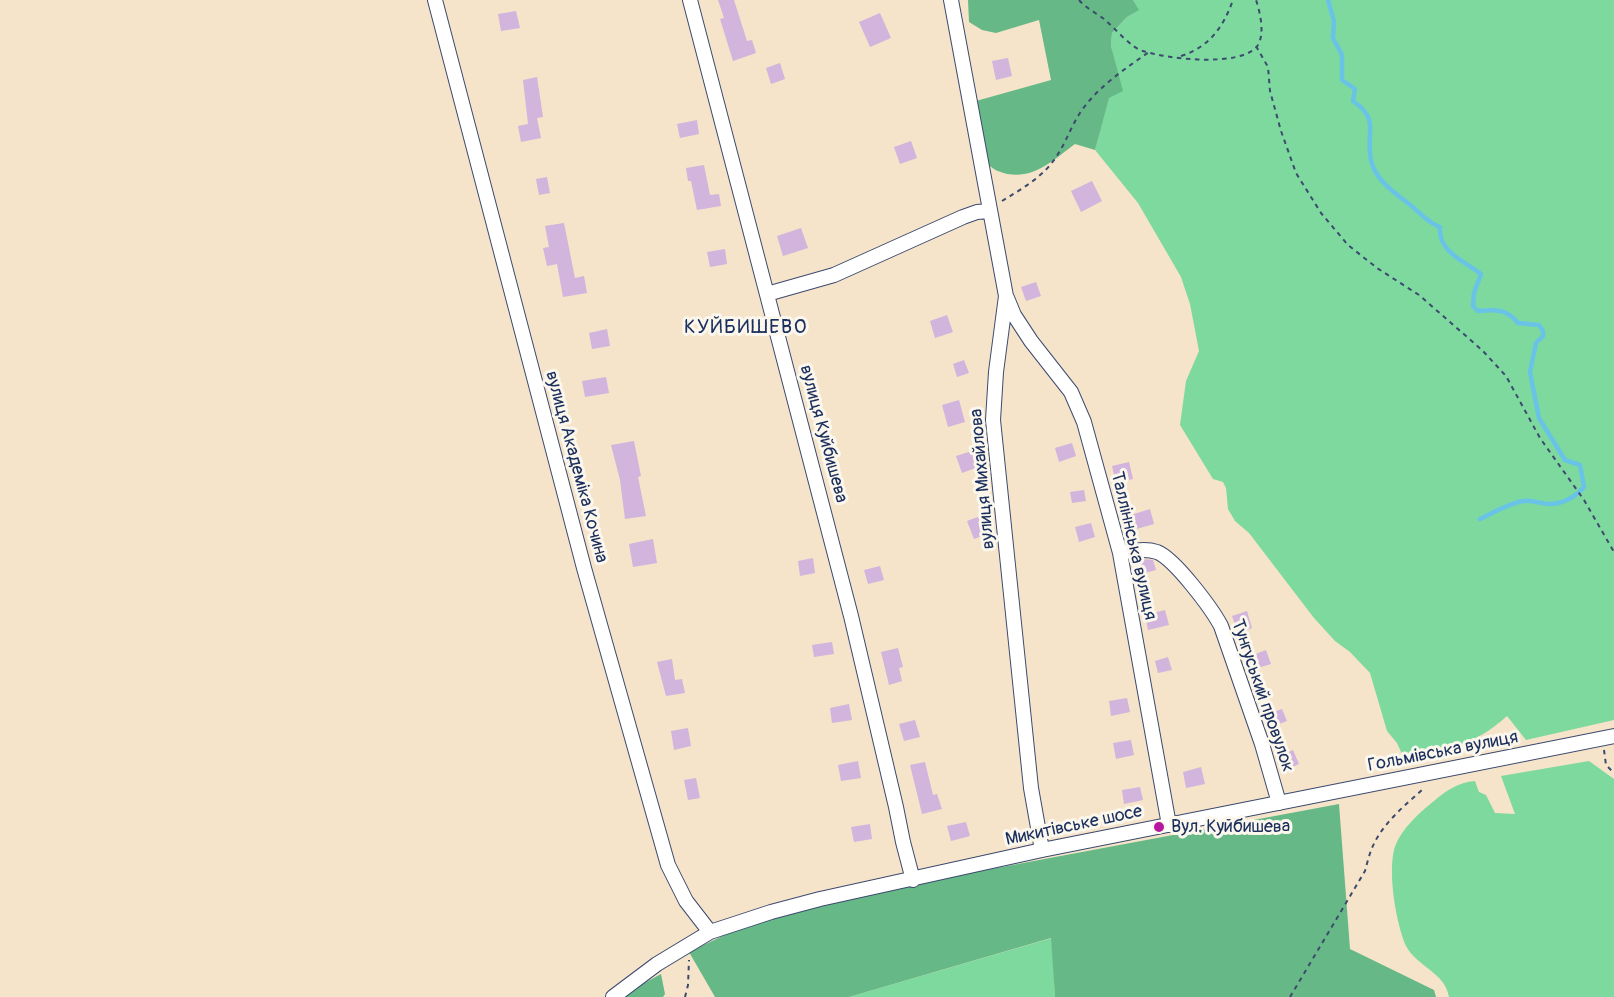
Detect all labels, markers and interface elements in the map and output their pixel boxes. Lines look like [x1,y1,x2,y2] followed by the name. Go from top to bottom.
[684,316,808,340] district label: КУЙБИШЕВО
[794,363,852,505] street label: вулиця Куйбишева
[540,369,612,565] street label: вулиця Академіка Кочина
[966,408,1000,550] street label: вулиця Михайлова
[1105,470,1161,622] street label: Талліннська вулиця
[1226,617,1298,775] street label: Тунгуський провулок
[1366,727,1520,777] street label: Гольмівська вулиця
[1004,801,1144,851] street label: Микитівське шосе
[1171,816,1290,838] place label: Вул. Куйбишева
[1152,820,1166,834] marker: Вул. Куйбишева

